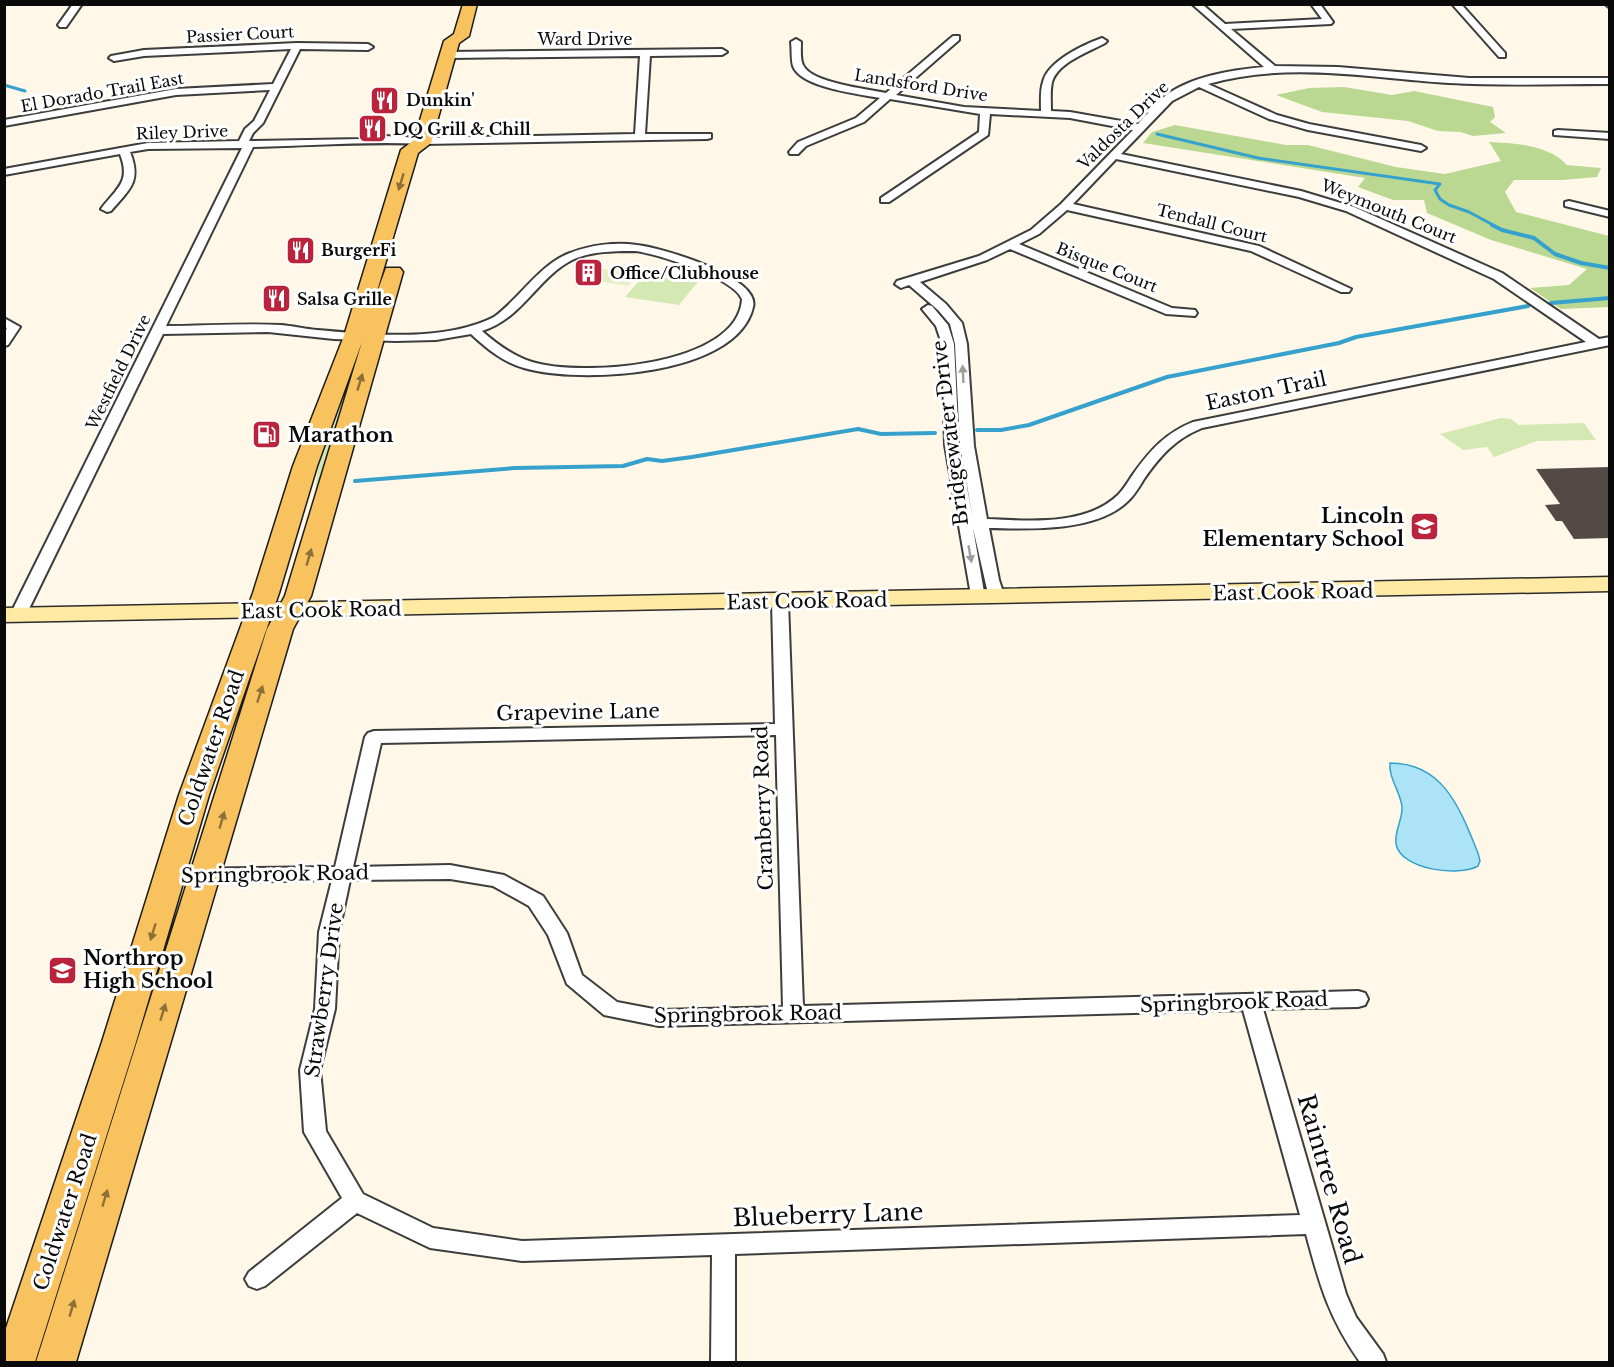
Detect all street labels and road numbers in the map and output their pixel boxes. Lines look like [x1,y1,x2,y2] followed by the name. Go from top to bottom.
[185,21,295,47] street label: Passier Court
[537,29,632,49] street label: Ward Drive
[853,65,989,105] street label: Landsford Drive
[19,68,185,116] street label: El Dorado Trail East
[1073,77,1173,174] street label: Valdosta Drive
[136,120,228,144] street label: Riley Drive
[1317,174,1460,247] street label: Weymouth Court
[1154,200,1270,246] street label: Tendall Court
[1053,238,1161,296] street label: Bisque Court
[81,311,155,434] street label: Westfield Drive
[927,339,973,527] street label: Bridgewater Drive
[1203,366,1329,416] street label: Easton Trail
[1212,579,1374,605] street label: East Cook Road
[726,588,888,614] street label: East Cook Road
[240,597,402,623] street label: East Cook Road
[173,667,249,829] street label: Coldwater Road
[496,699,660,725] street label: Grapevine Lane
[748,725,778,891] street label: Cranberry Road
[181,860,369,888] street label: Springbrook Road
[300,901,348,1079] street label: Strawberry Drive
[1140,987,1328,1017] street label: Springbrook Road
[654,1000,842,1028] street label: Springbrook Road
[1291,1091,1368,1267] street label: Raintree Road
[28,1130,102,1294] street label: Coldwater Road
[732,1197,924,1232] street label: Blueberry Lane

